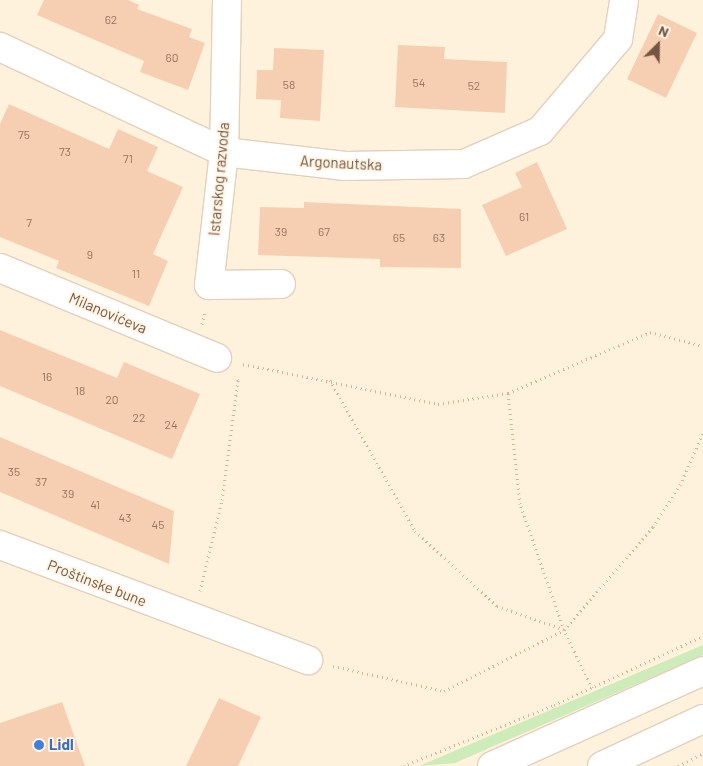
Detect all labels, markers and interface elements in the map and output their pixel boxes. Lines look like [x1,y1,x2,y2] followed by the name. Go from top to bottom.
[105,13,117,27] house number: 62
[633,20,683,70] north arrow
[656,21,672,40] text: N
[166,51,178,65] house number: 60
[413,76,425,90] house number: 54
[283,78,295,92] house number: 58
[468,79,480,93] house number: 52
[205,121,233,237] street label: Istarskog razvoda
[18,128,30,142] house number: 75
[59,145,71,159] house number: 73
[123,152,133,166] house number: 71
[300,152,382,174] street label: Argonautska
[519,210,529,224] house number: 61
[26,216,32,230] house number: 7
[275,225,287,239] house number: 39
[318,225,330,239] house number: 67
[393,231,405,245] house number: 65
[433,231,445,245] house number: 63
[87,248,93,262] house number: 9
[132,267,140,281] house number: 11
[66,289,150,337] street label: Milanovićeva
[42,370,52,384] house number: 16
[75,384,85,398] house number: 18
[105,393,119,407] house number: 20
[133,411,145,425] house number: 22
[164,418,178,432] house number: 24
[8,465,20,479] house number: 35
[35,475,47,489] house number: 37
[62,487,74,501] house number: 39
[90,498,100,512] house number: 41
[119,511,131,525] house number: 43
[152,518,164,532] house number: 45
[45,556,149,610] street label: Proštinske bune
[49,736,74,754] place label: Lidl
[33,739,45,751] marker: Lidl

